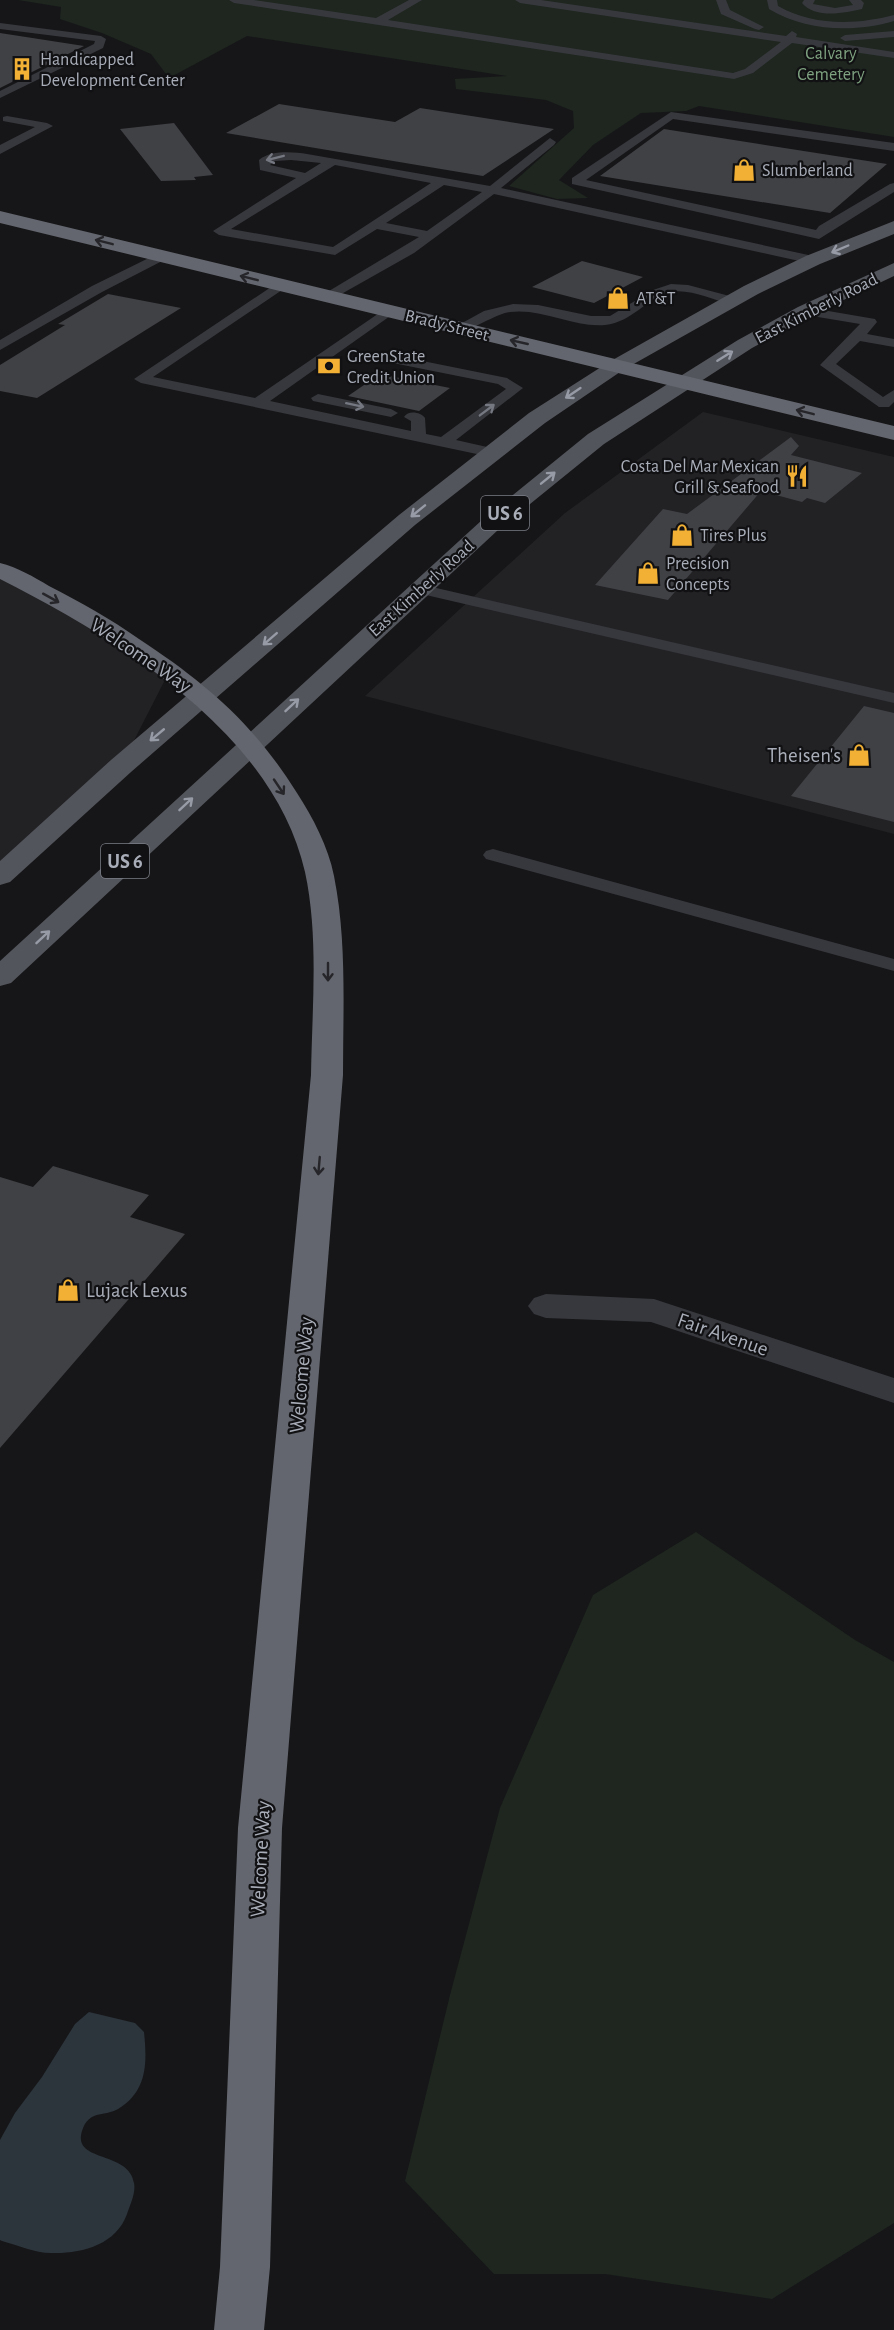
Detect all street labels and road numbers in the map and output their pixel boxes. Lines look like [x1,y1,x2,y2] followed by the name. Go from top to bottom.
[752,270,881,348] street label: East Kimberly Road
[403,307,491,345] street label: Brady Street
[481,496,529,530] road number: US 6
[366,537,478,641] street label: East Kimberly Road
[86,614,195,697] street label: Welcome Way
[101,844,149,878] road number: US 6
[675,1309,771,1360] street label: Fair Avenue
[286,1316,317,1434] street label: Welcome Way
[247,1800,274,1918] street label: Welcome Way

